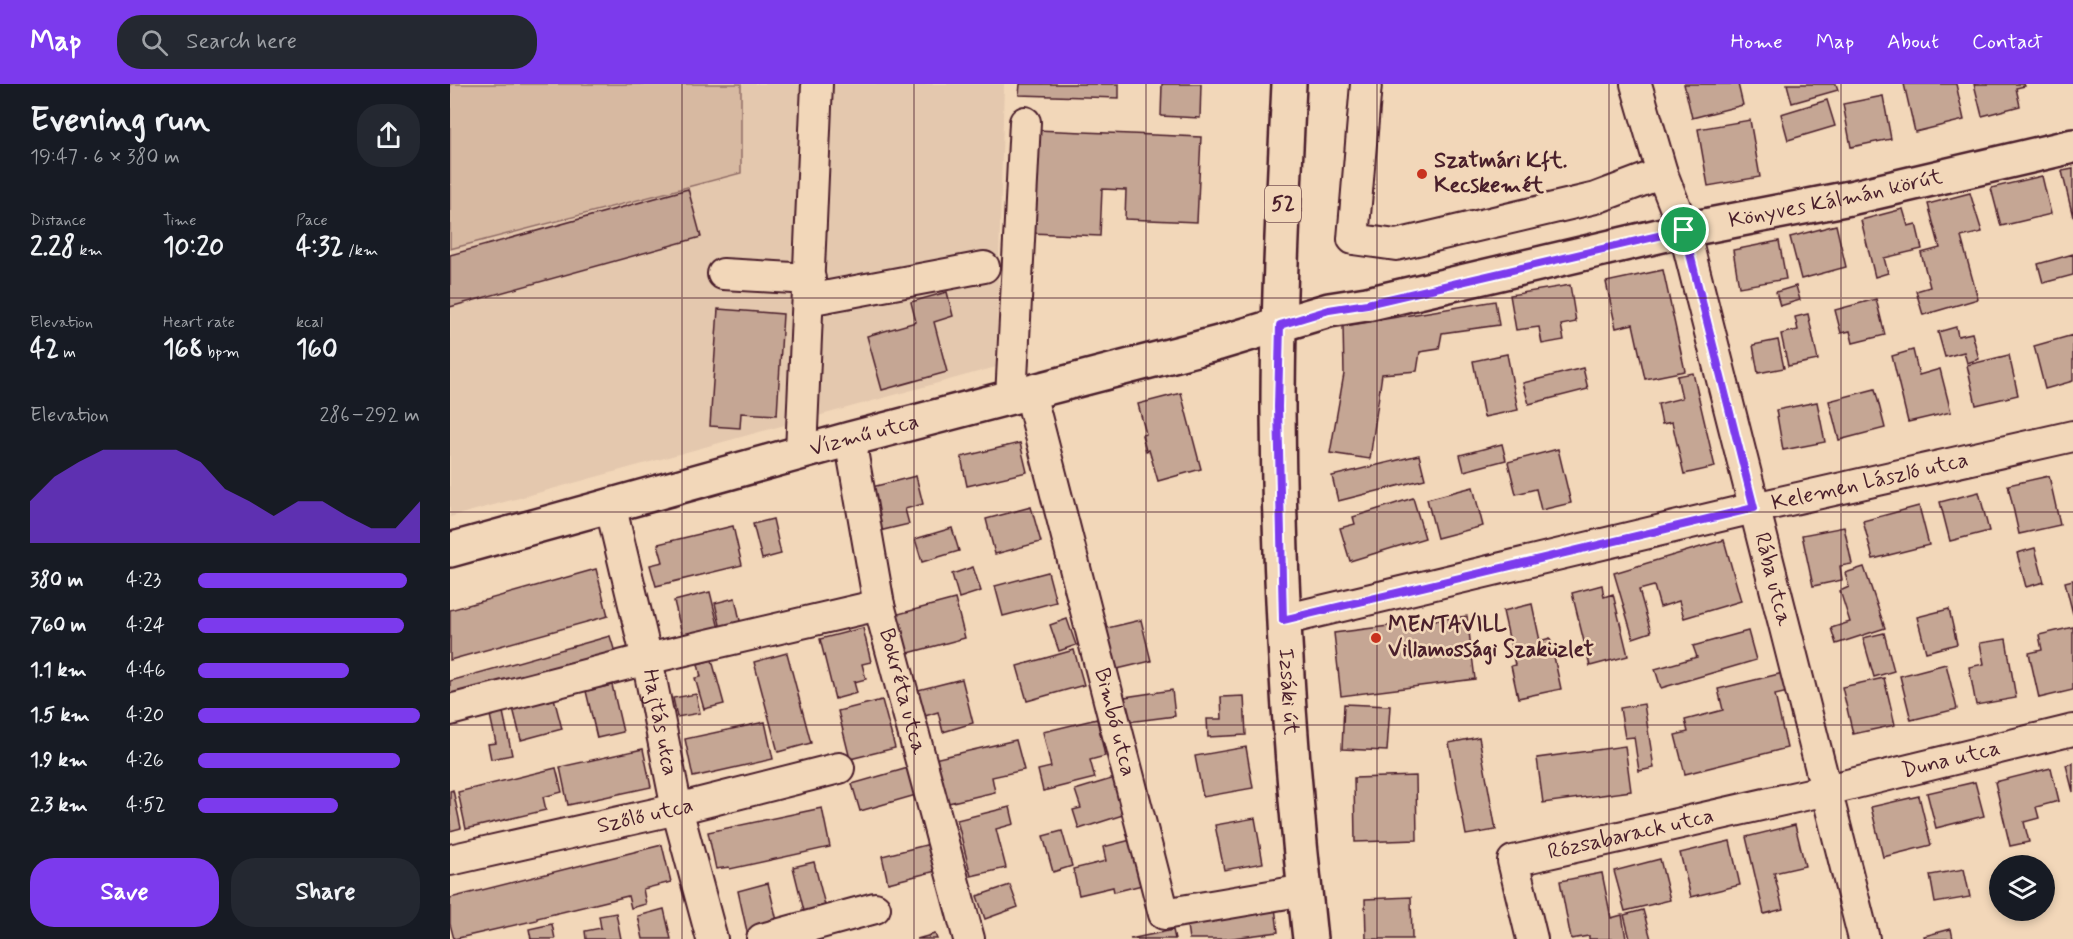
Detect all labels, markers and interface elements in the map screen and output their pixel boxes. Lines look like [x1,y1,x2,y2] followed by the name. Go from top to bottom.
[117,15,537,69] search box
[30,24,81,61] text: Map
[138,26,171,59] icon: search
[186,28,297,56] text: Search here
[1731,28,1783,56] text: Home
[1816,28,1854,56] text: Map
[1887,28,1939,56] text: About
[1972,28,2043,56] text: Contact
[30,99,210,143] text: Evening run
[357,104,420,167] button: share
[30,144,180,171] text: 19:47 · 6 × 380 m
[1434,147,1568,200] place label: Szatmári Kft. Kecskemét
[1727,163,1945,235] street label: Könyves Kálmán körút
[1415,167,1429,181] marker: Szatmári Kft. Kecskemét
[1265,186,1301,222] road number: 52
[1658,204,1709,255] pin
[30,210,86,231] text: Distance
[163,210,197,231] text: Time
[296,210,328,231] text: Pace
[1667,213,1700,246] icon: arrive
[30,231,75,265] text: 2.28
[163,231,224,265] text: 10:20
[296,231,344,265] text: 4:32
[75,240,103,261] text: km
[344,240,378,261] text: /km
[30,312,93,333] text: Elevation
[163,312,235,333] text: Heart rate
[296,312,323,333] text: kcal
[30,333,59,367] text: 42
[163,333,203,367] text: 168
[296,333,338,367] text: 160
[59,342,76,363] text: m
[203,342,240,363] text: bpm
[30,402,109,429] text: Elevation
[319,402,420,429] text: 286–292 m
[807,408,922,463] street label: Vízmű utca
[1769,446,1971,518] street label: Kelemen László utca
[1747,530,1798,629] street label: Rába utca
[30,567,83,594] text: 380 m
[126,567,161,594] text: 4:23
[1388,611,1595,665] place label: MENTAVILL Villamossági Szaküzlet
[30,612,87,639] text: 760 m
[126,612,165,639] text: 4:24
[872,625,933,758] street label: Bokréta utca
[1369,631,1383,645] marker: MENTAVILL Villamossági Szaküzlet
[1271,647,1305,736] street label: Izsáki út
[30,657,87,684] text: 1.1 km
[126,657,166,684] text: 4:46
[1087,665,1142,779] street label: Bimbó utca
[635,667,684,778] street label: Hajtás utca
[30,702,90,729] text: 1.5 km
[126,702,164,729] text: 4:20
[1899,734,2003,785] street label: Duna utca
[30,747,88,774] text: 1.9 km
[126,747,164,774] text: 4:26
[594,791,696,841] street label: Szőlő utca
[30,792,88,819] text: 2.3 km
[126,792,166,819] text: 4:52
[1545,802,1716,867] street label: Rózsabarack utca
[1989,855,2055,921] map controls
[1989,855,2055,921] button: layers
[30,858,219,927] button: Save
[231,858,420,927] button: Share

